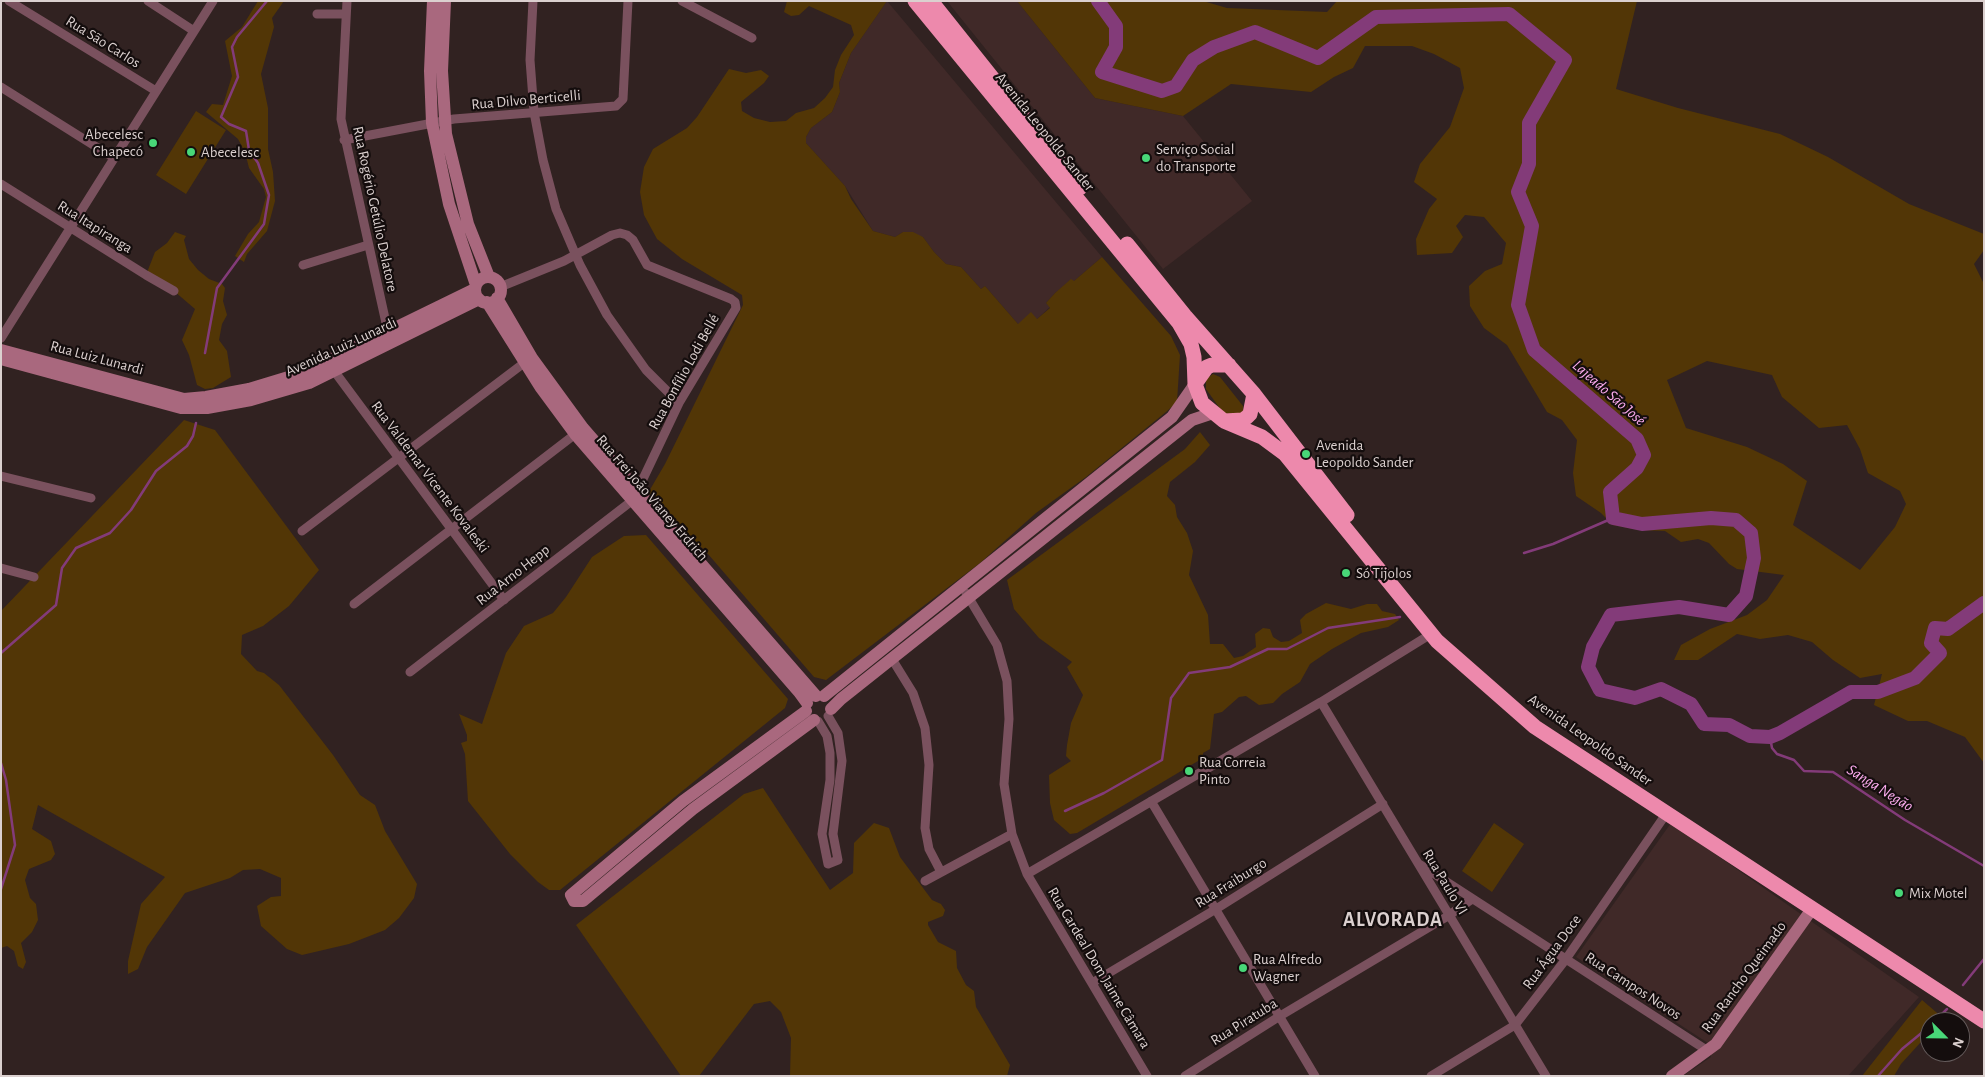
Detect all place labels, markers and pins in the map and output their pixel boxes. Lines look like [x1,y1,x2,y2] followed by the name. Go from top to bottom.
[85,125,143,160] place label: Abecelesc Chapecó
[147,137,159,149] marker: Abecelesc Chapecó
[1156,140,1236,175] place label: Serviço Social do Transporte
[201,143,259,161] place label: Abecelesc
[185,146,197,158] marker: Abecelesc
[1140,152,1152,164] marker: Serviço Social do Transporte
[1316,436,1413,471] place label: Avenida Leopoldo Sander
[1300,448,1312,460] marker: Avenida Leopoldo Sander
[1356,564,1412,582] place label: Só Tijolos
[1340,567,1352,579] marker: Só Tijolos
[1199,753,1266,788] place label: Rua Correia Pinto
[1183,765,1195,777] marker: Rua Correia Pinto
[1909,884,1968,902] place label: Mix Motel
[1893,887,1905,899] marker: Mix Motel
[1253,950,1322,985] place label: Rua Alfredo Wagner
[1237,962,1249,974] marker: Rua Alfredo Wagner

